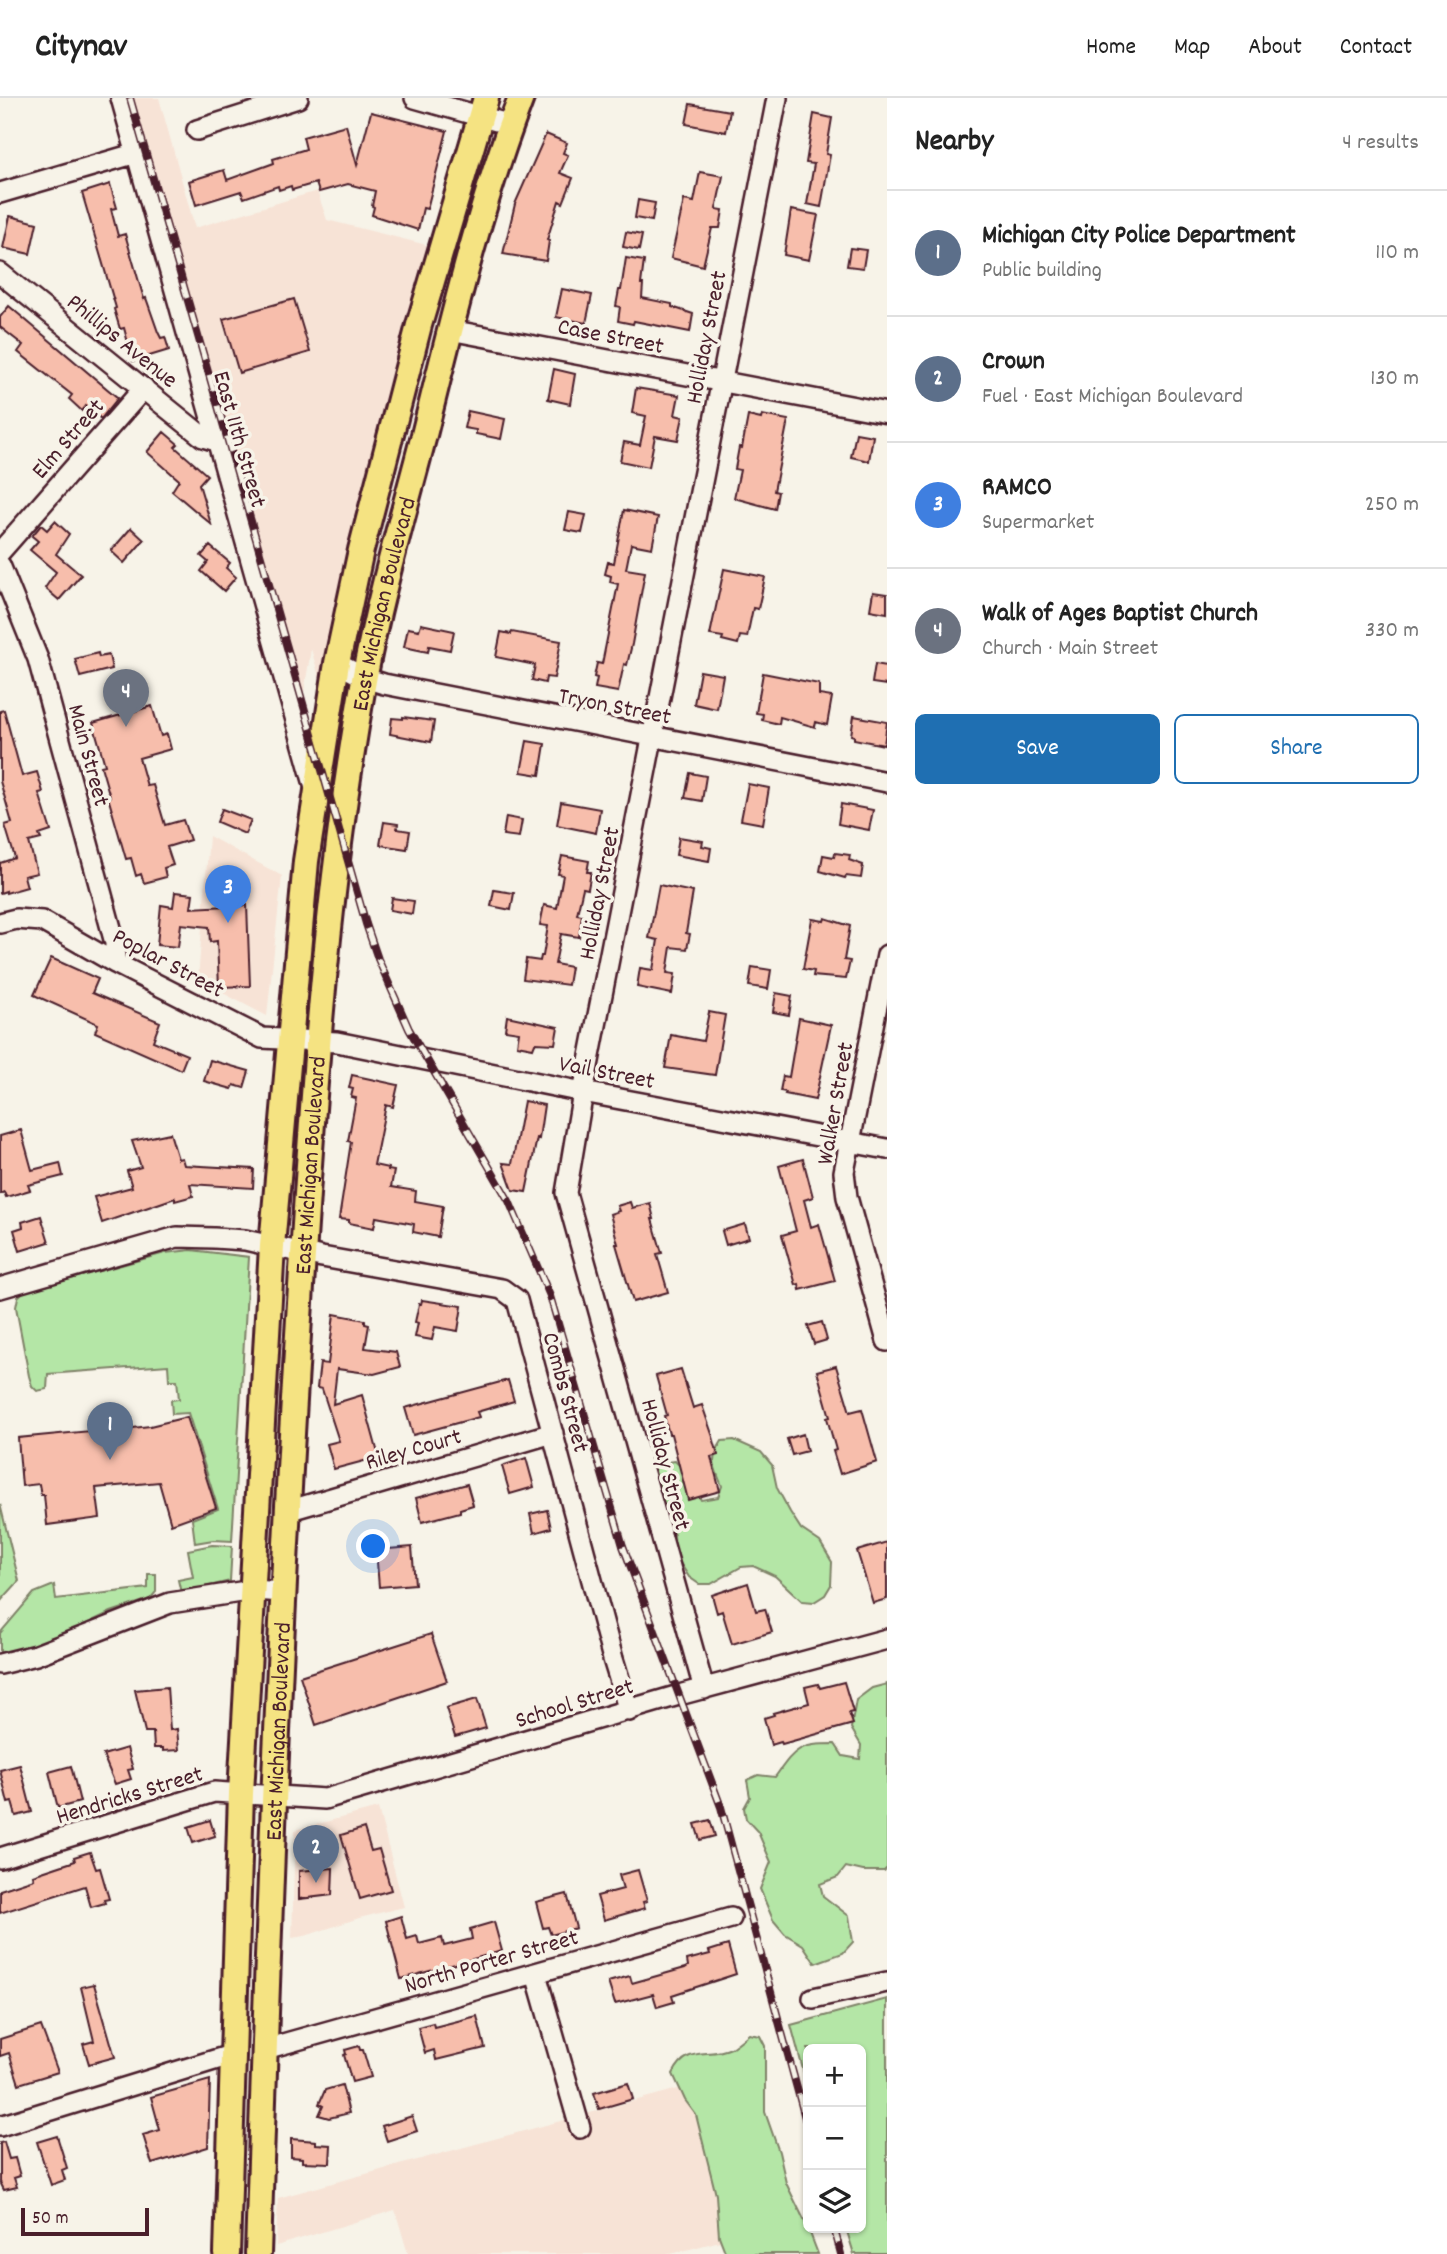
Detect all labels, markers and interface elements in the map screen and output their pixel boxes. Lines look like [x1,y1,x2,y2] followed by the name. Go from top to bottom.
[35,25,127,72] text: Citynav
[1086,31,1136,65] text: Home
[1174,31,1210,65] text: Map
[1248,31,1302,65] text: About
[1340,31,1412,65] text: Contact
[915,122,993,165] text: Nearby
[1342,127,1419,160] text: 4 results
[982,218,1296,255] text: Michigan City Police Department
[935,237,941,270] text: 1
[1375,237,1419,270] text: 110 m
[982,255,1102,288] text: Public building
[678,268,738,407] street label: Holliday Street
[58,287,184,398] street label: Phillips Avenue
[554,311,667,365] street label: Case Street
[982,344,1045,381] text: Crown
[933,363,943,396] text: 2
[1370,363,1419,396] text: 130 m
[202,367,274,512] street label: East 11th Street
[982,381,1243,414] text: Fuel · East Michigan Boulevard
[25,392,114,488] street label: Elm Street
[982,470,1052,507] text: RAMCO
[933,489,943,522] text: 3
[1365,489,1419,522] text: 250 m
[345,494,427,714] street label: East Michigan Boulevard
[982,507,1094,540] text: Supermarket
[982,596,1258,633] text: Walk of Ages Baptist Church
[933,615,943,648] text: 4
[1365,615,1419,648] text: 330 m
[982,633,1158,666] text: Church · Main Street
[103,669,149,727] pin: 4
[555,680,674,736] street label: Tryon Street
[57,701,117,811] street label: Main Street
[915,714,1160,784] button: Save
[1174,714,1419,784] button: Share
[571,824,631,963] street label: Holliday Street
[205,865,251,923] pin: 3
[106,921,230,1008] street label: Poplar Street
[809,1039,864,1167] street label: Walker Street
[556,1048,657,1100] street label: Vail Street
[288,1055,337,1276] street label: East Michigan Boulevard
[532,1329,597,1457] street label: Combs Street
[630,1395,698,1534] street label: Holliday Street
[87,1402,133,1460] pin: 1
[362,1421,466,1481] street label: Riley Court
[356,1529,390,1563] your location
[258,1621,302,1841] street label: East Michigan Boulevard
[512,1671,638,1739] street label: School Street
[52,1758,208,1835] street label: Hendricks Street
[293,1825,339,1883] pin: 2
[401,1922,583,2004] street label: North Porter Street
[803,2044,866,2233] map controls
[803,2044,866,2107] button: +
[803,2107,866,2170] button: −
[803,2170,866,2233] button: layers
[21,2205,149,2237] scale bar
[32,2206,69,2233] text: 50 m

